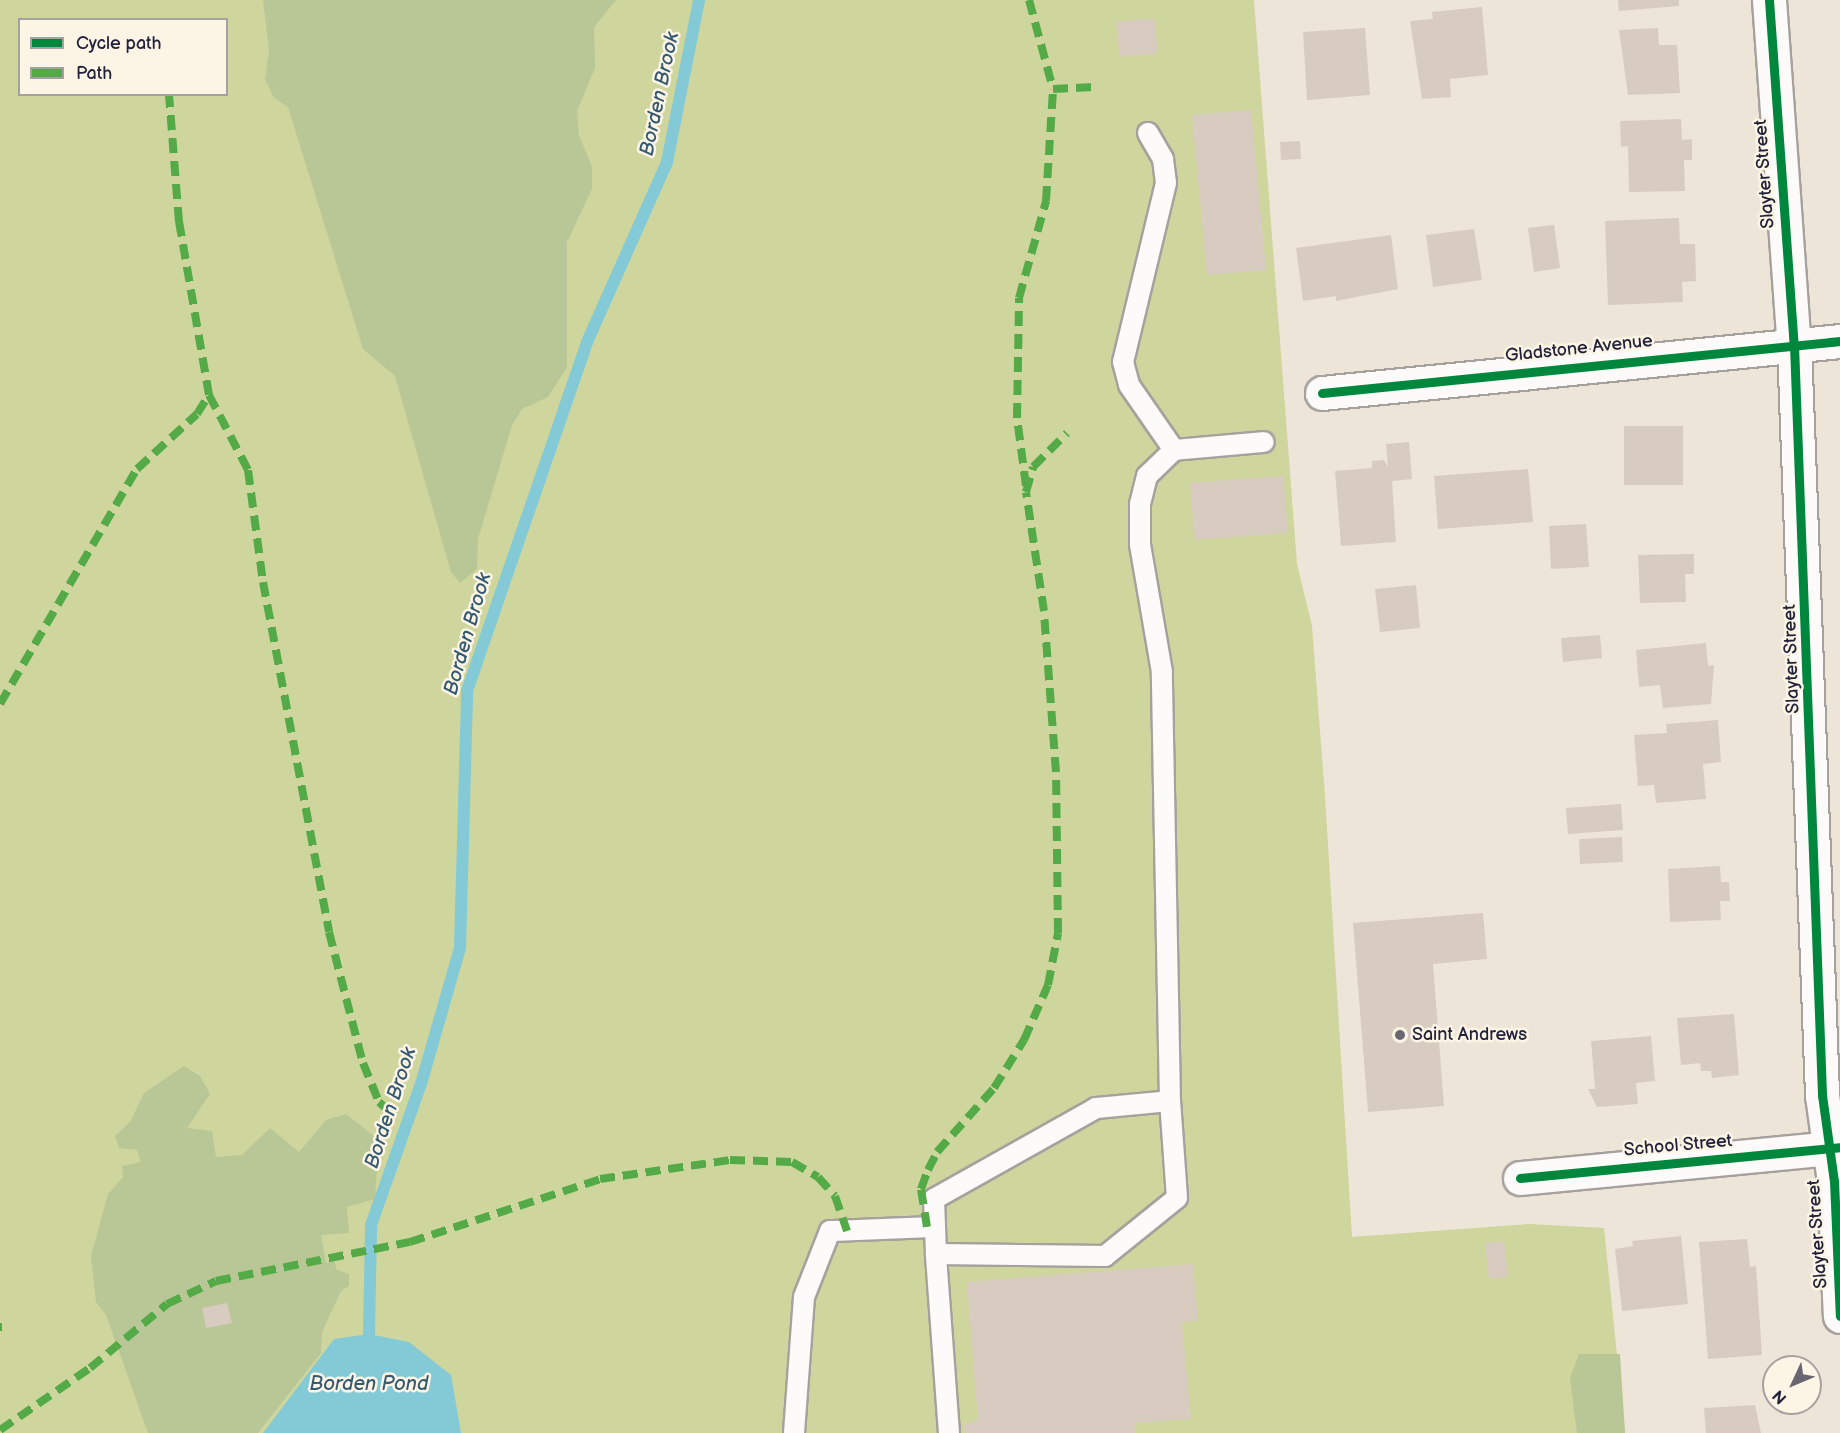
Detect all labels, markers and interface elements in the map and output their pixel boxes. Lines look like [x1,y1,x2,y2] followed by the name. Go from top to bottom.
[18,18,228,96] legend
[635,30,685,158] water label: Borden Brook
[76,33,162,54] text: Cycle path
[76,63,112,84] text: Path
[1750,119,1780,229] street label: Slayter Street
[1504,331,1654,367] street label: Gladstone Avenue
[439,570,497,698] water label: Borden Brook
[1779,604,1805,714] street label: Slayter Street
[1412,1024,1527,1046] place label: Saint Andrews
[1393,1028,1407,1042] marker: Saint Andrews
[360,1044,422,1172] water label: Borden Brook
[1623,1130,1733,1162] street label: School Street
[1803,1179,1833,1289] street label: Slayter Street
[1762,1355,1822,1415] north arrow
[310,1372,428,1396] water label: Borden Pond
[1769,1386,1791,1407] text: N

